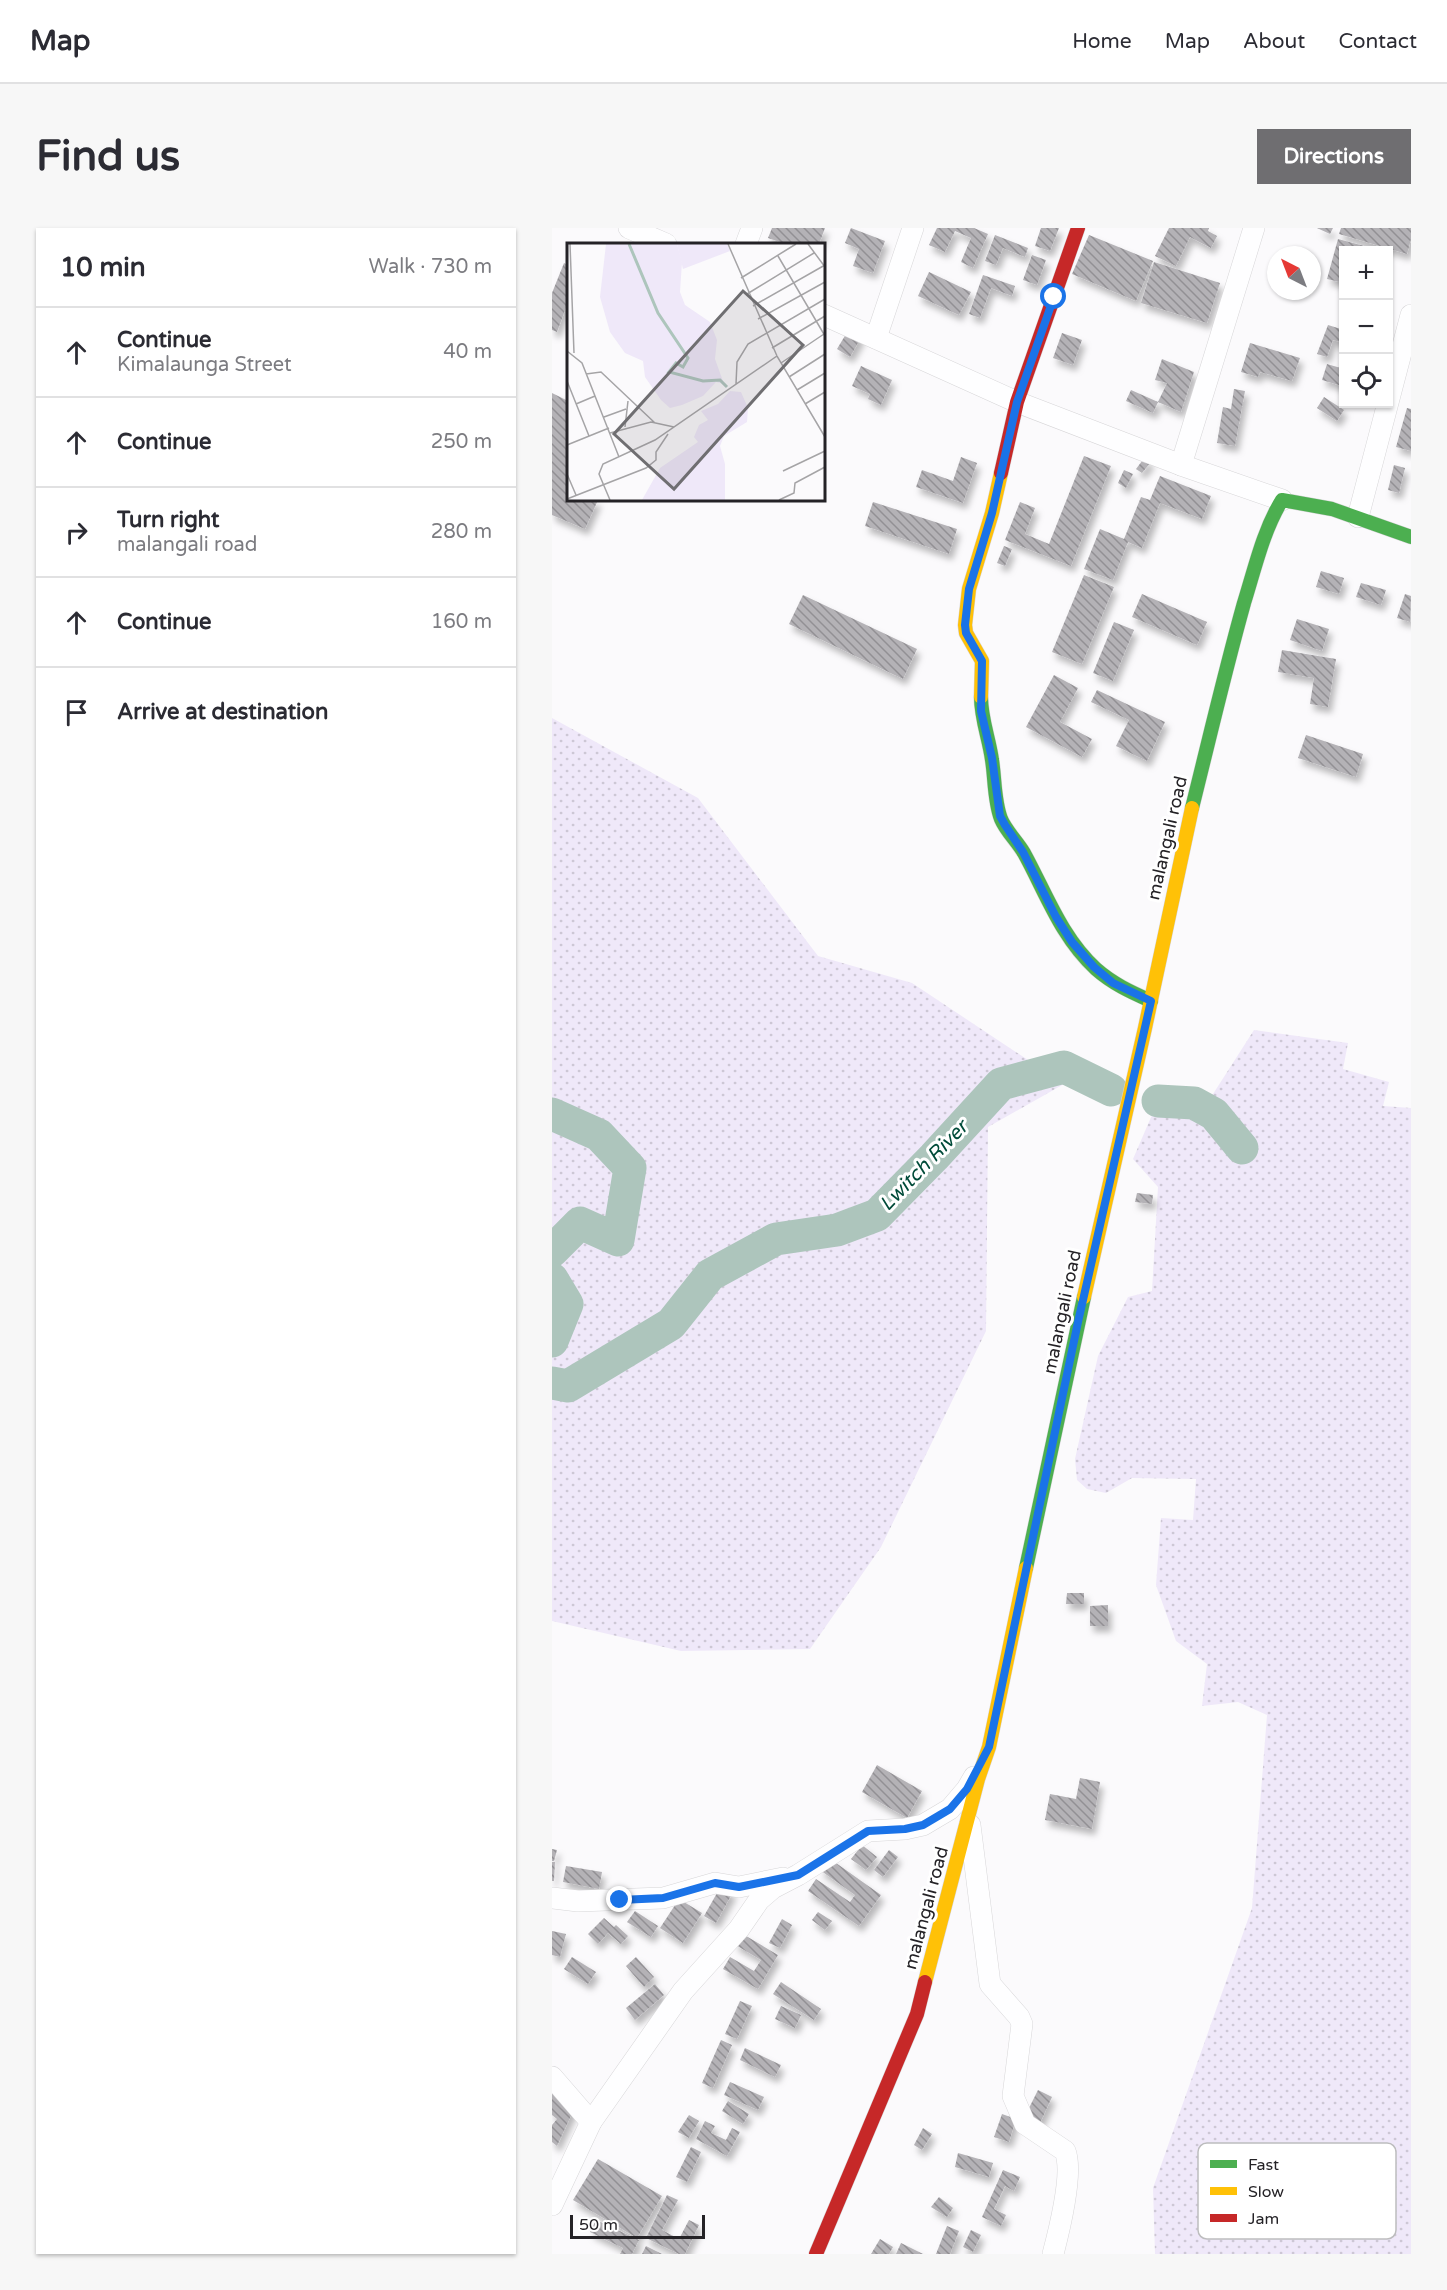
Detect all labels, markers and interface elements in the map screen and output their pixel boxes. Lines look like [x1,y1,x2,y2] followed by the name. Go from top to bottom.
[30,24,90,58] text: Map
[1072,29,1132,54] text: Home
[1165,29,1210,54] text: Map
[1243,29,1305,54] text: About
[1338,29,1417,54] text: Contact
[1257,129,1411,184] button: Directions
[36,131,180,182] text: Find us
[567,243,825,501] inset map
[1267,246,1321,300] north arrow
[1339,246,1393,408] map controls
[1339,246,1393,300] button: +
[60,252,146,283] text: 10 min
[369,255,492,279] text: Walk · 730 m
[1040,283,1066,309] route start
[1339,300,1393,354] button: −
[117,327,212,353] text: Continue
[60,336,93,369] icon: ahead
[443,340,492,364] text: 40 m
[117,353,292,377] text: Kimalaunga Street
[1339,354,1393,408] button: locate
[60,426,93,459] icon: ahead
[117,429,212,455] text: Continue
[431,430,492,454] text: 250 m
[117,507,219,533] text: Turn right
[60,516,93,549] icon: right
[431,520,492,544] text: 280 m
[117,533,257,557] text: malangali road
[60,606,93,639] icon: ahead
[117,609,212,635] text: Continue
[431,610,492,634] text: 160 m
[60,696,93,729] icon: arrive
[117,699,328,725] text: Arrive at destination
[1142,774,1192,902] street label: malangali road
[875,1114,975,1216] water label: Lwitch River
[1038,1248,1086,1376] street label: malangali road
[899,1844,953,1972] street label: malangali road
[606,1886,632,1912] route end
[1198,2143,1396,2239] legend
[1248,2155,1279,2175] text: Fast
[1248,2182,1284,2202] text: Slow
[1248,2209,1279,2229] text: Jam
[570,2212,705,2240] scale bar
[579,2215,618,2235] text: 50 m

